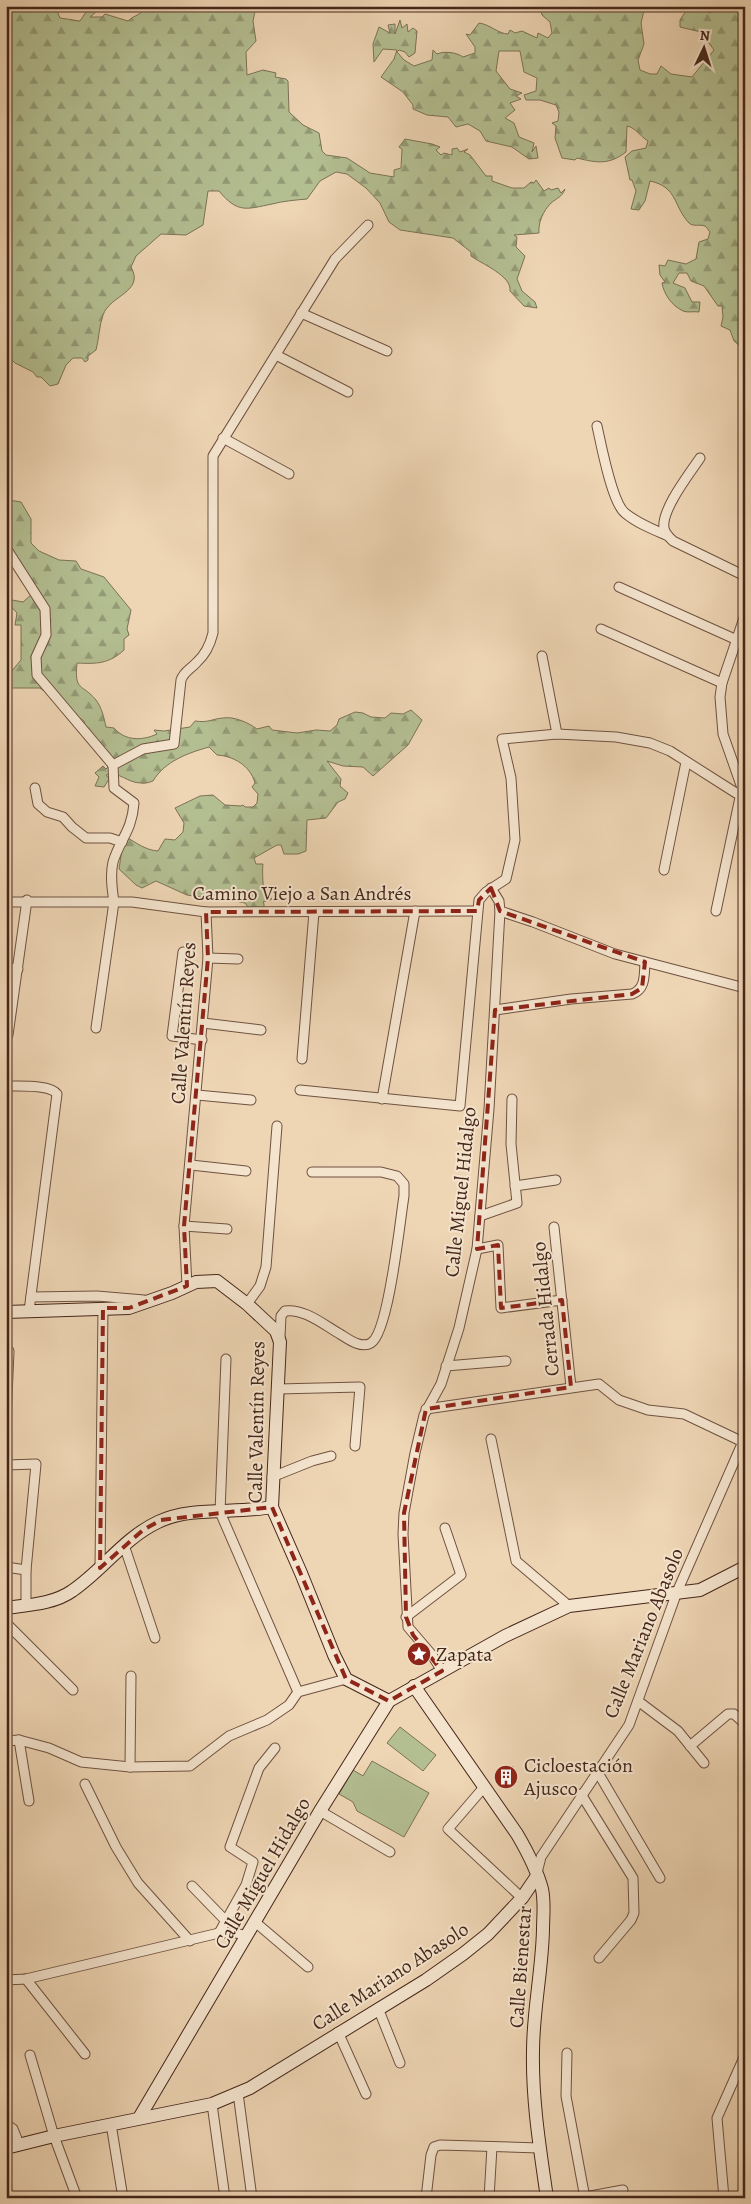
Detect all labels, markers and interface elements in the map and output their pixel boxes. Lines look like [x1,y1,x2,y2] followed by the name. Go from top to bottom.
[678,22,728,72] north arrow
[699,26,711,45] text: N
[192,880,412,907] street label: Camino Viejo a San Andrés
[164,941,203,1105] street label: Calle Valentín Reyes
[438,1106,483,1278] street label: Calle Miguel Hidalgo
[525,1240,566,1377] street label: Cerrada Hidalgo
[242,1340,271,1504] street label: Calle Valentín Reyes
[597,1544,690,1722] street label: Calle Mariano Abasolo
[406,1641,432,1667] place icon: Zapata
[436,1641,493,1668] place label: Zapata
[523,1752,633,1802] place label: Cicloestación Ajusco
[493,1764,519,1790] building icon: Cicloestación Ajusco
[208,1792,317,1954] street label: Calle Miguel Hidalgo
[503,1905,538,2029] street label: Calle Bienestar
[307,1916,474,2037] street label: Calle Mariano Abasolo

